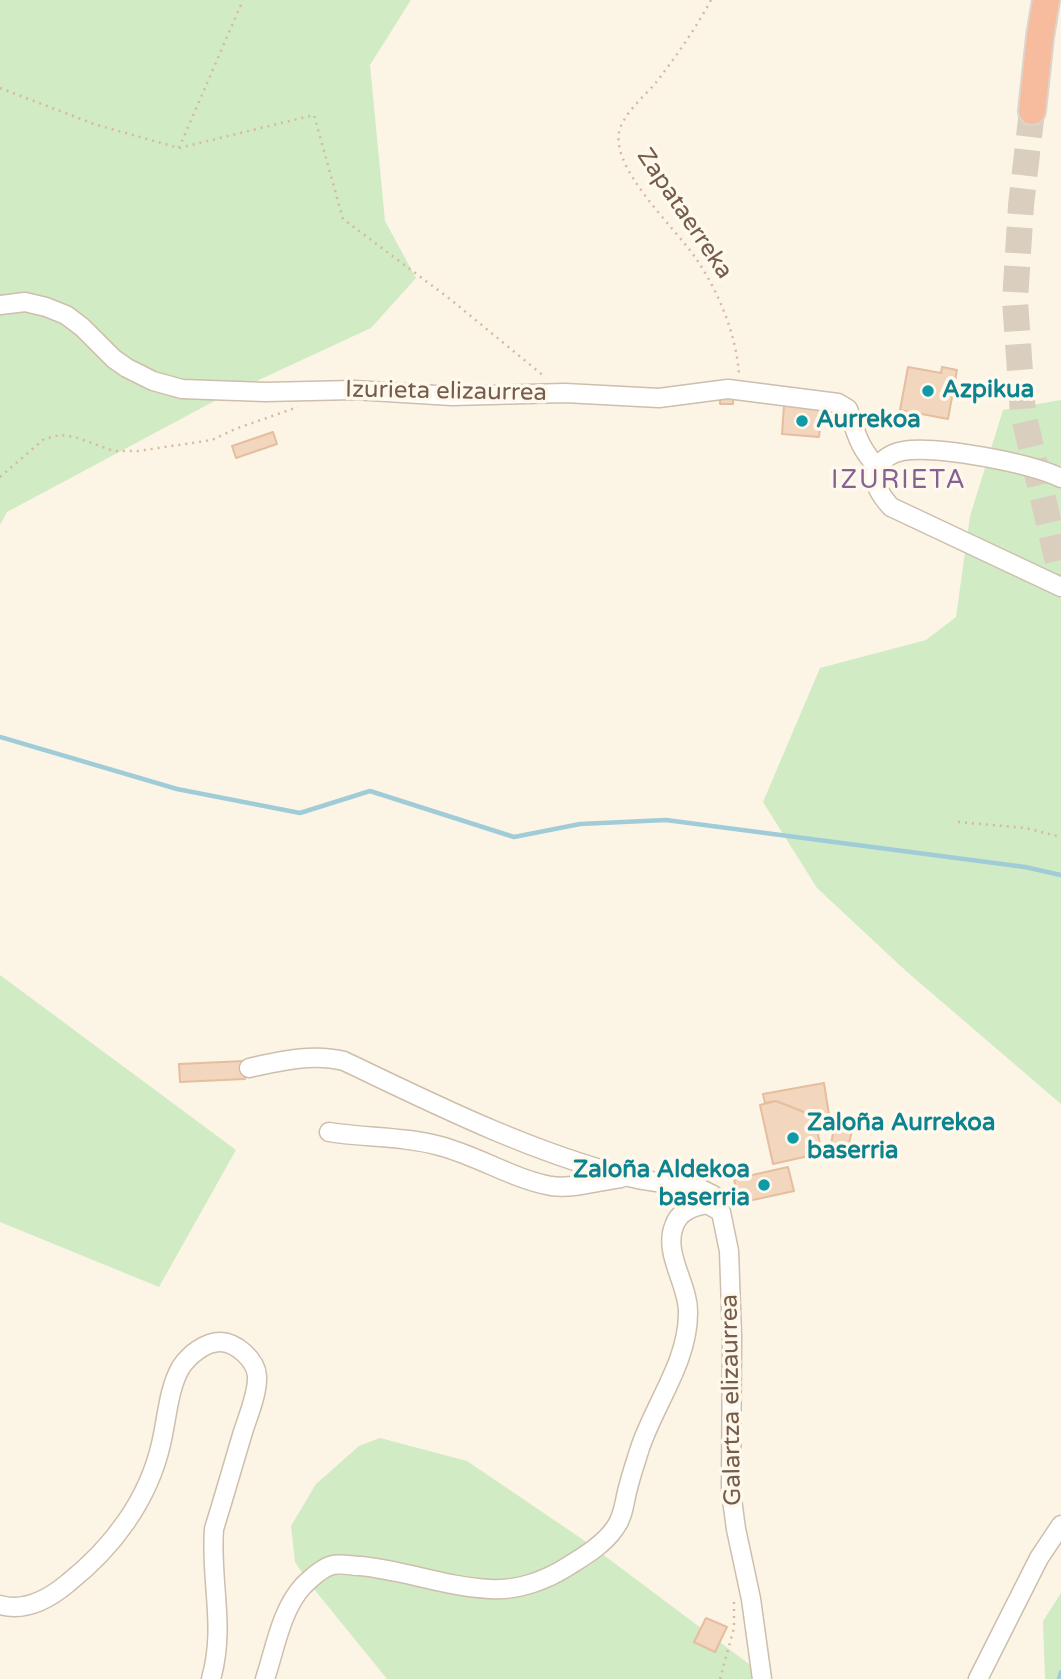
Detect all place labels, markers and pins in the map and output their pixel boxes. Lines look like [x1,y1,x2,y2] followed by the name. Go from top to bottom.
[942,377,1034,405] place label: Azpikua
[920,383,936,399] marker: Azpikua
[816,407,921,435] place label: Aurrekoa
[794,413,810,429] marker: Aurrekoa
[807,1110,995,1166] place label: Zaloña Aurrekoa baserria
[785,1130,801,1146] marker: Zaloña Aurrekoa baserria
[573,1157,750,1213] place label: Zaloña Aldekoa baserria
[756,1177,772,1193] marker: Zaloña Aldekoa baserria

